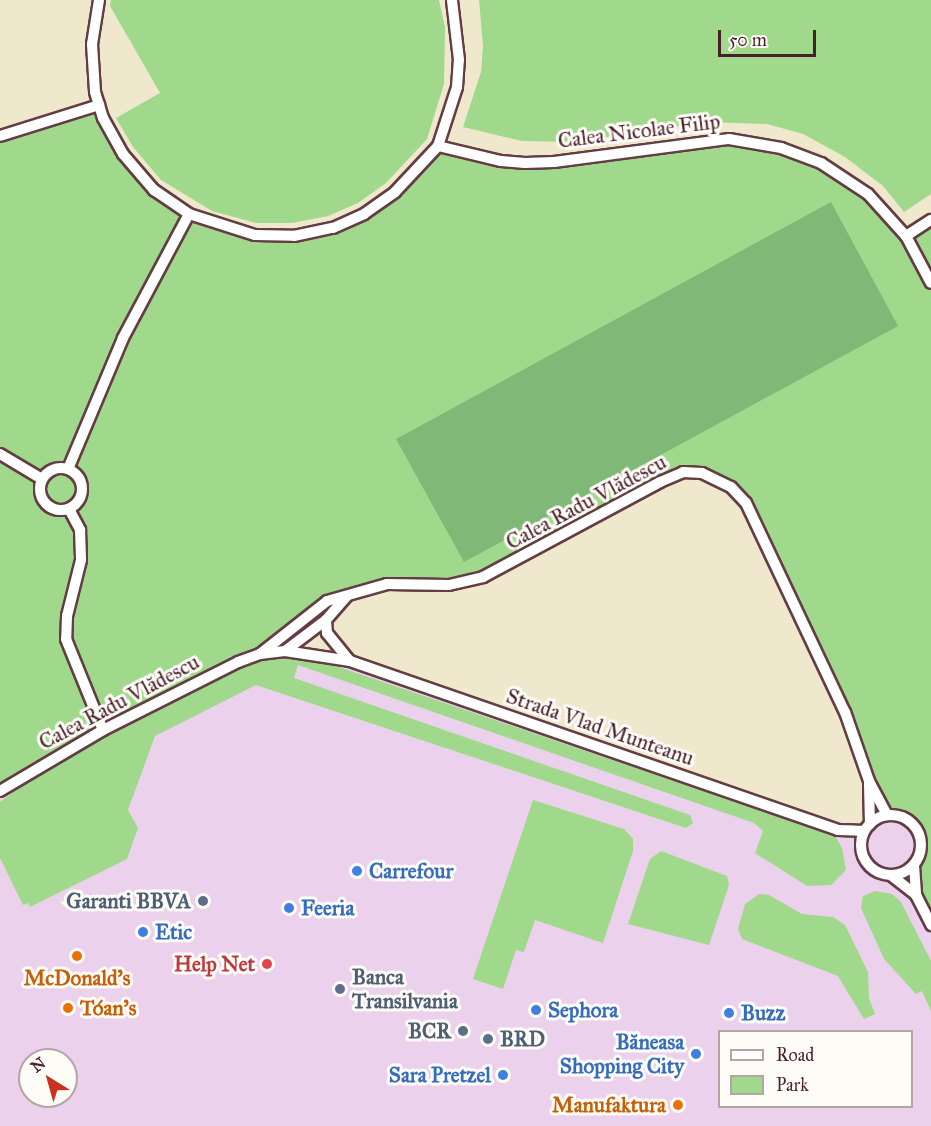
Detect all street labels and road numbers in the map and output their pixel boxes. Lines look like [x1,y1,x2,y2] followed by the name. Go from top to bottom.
[556,109,722,153] street label: Calea Nicolae Filip
[502,449,670,555] street label: Calea Radu Vlădescu
[35,649,203,755] street label: Calea Radu Vlădescu
[503,683,697,771] street label: Strada Vlad Munteanu

